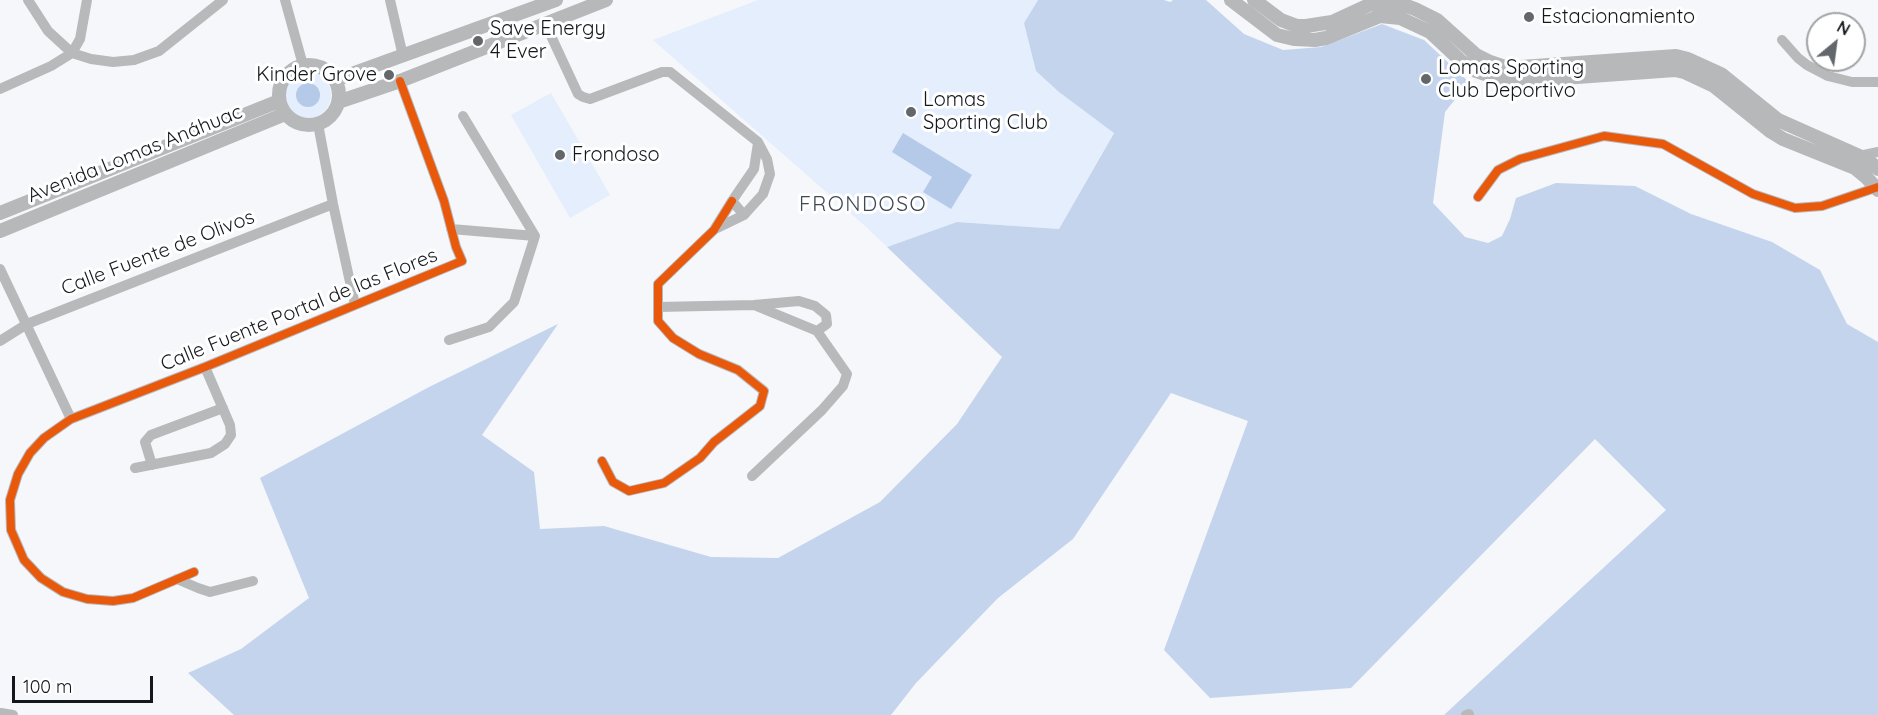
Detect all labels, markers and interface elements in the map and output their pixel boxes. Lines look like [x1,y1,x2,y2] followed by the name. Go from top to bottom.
[1541,5,1695,29] place label: Estacionamiento
[1522,10,1536,24] marker: Estacionamiento
[1806,12,1866,72] north arrow
[1834,16,1854,40] text: N
[490,17,606,64] place label: Save Energy 4 Ever
[471,34,485,48] marker: Save Energy 4 Ever
[1438,56,1584,103] place label: Lomas Sporting Club Deportivo
[256,63,377,87] place label: Kinder Grove
[382,68,396,82] marker: Kinder Grove
[1419,72,1433,86] marker: Lomas Sporting Club Deportivo
[923,88,1048,135] place label: Lomas Sporting Club
[24,100,246,208] street label: Avenida Lomas Anáhuac
[904,105,918,119] marker: Lomas Sporting Club
[572,143,660,167] place label: Frondoso
[553,148,567,162] marker: Frondoso
[799,192,927,218] district label: FRONDOSO
[58,205,258,301] street label: Calle Fuente de Olivos
[157,243,441,377] street label: Calle Fuente Portal de las Flores
[15,664,156,702] scale bar
[23,675,72,698] text: 100 m

